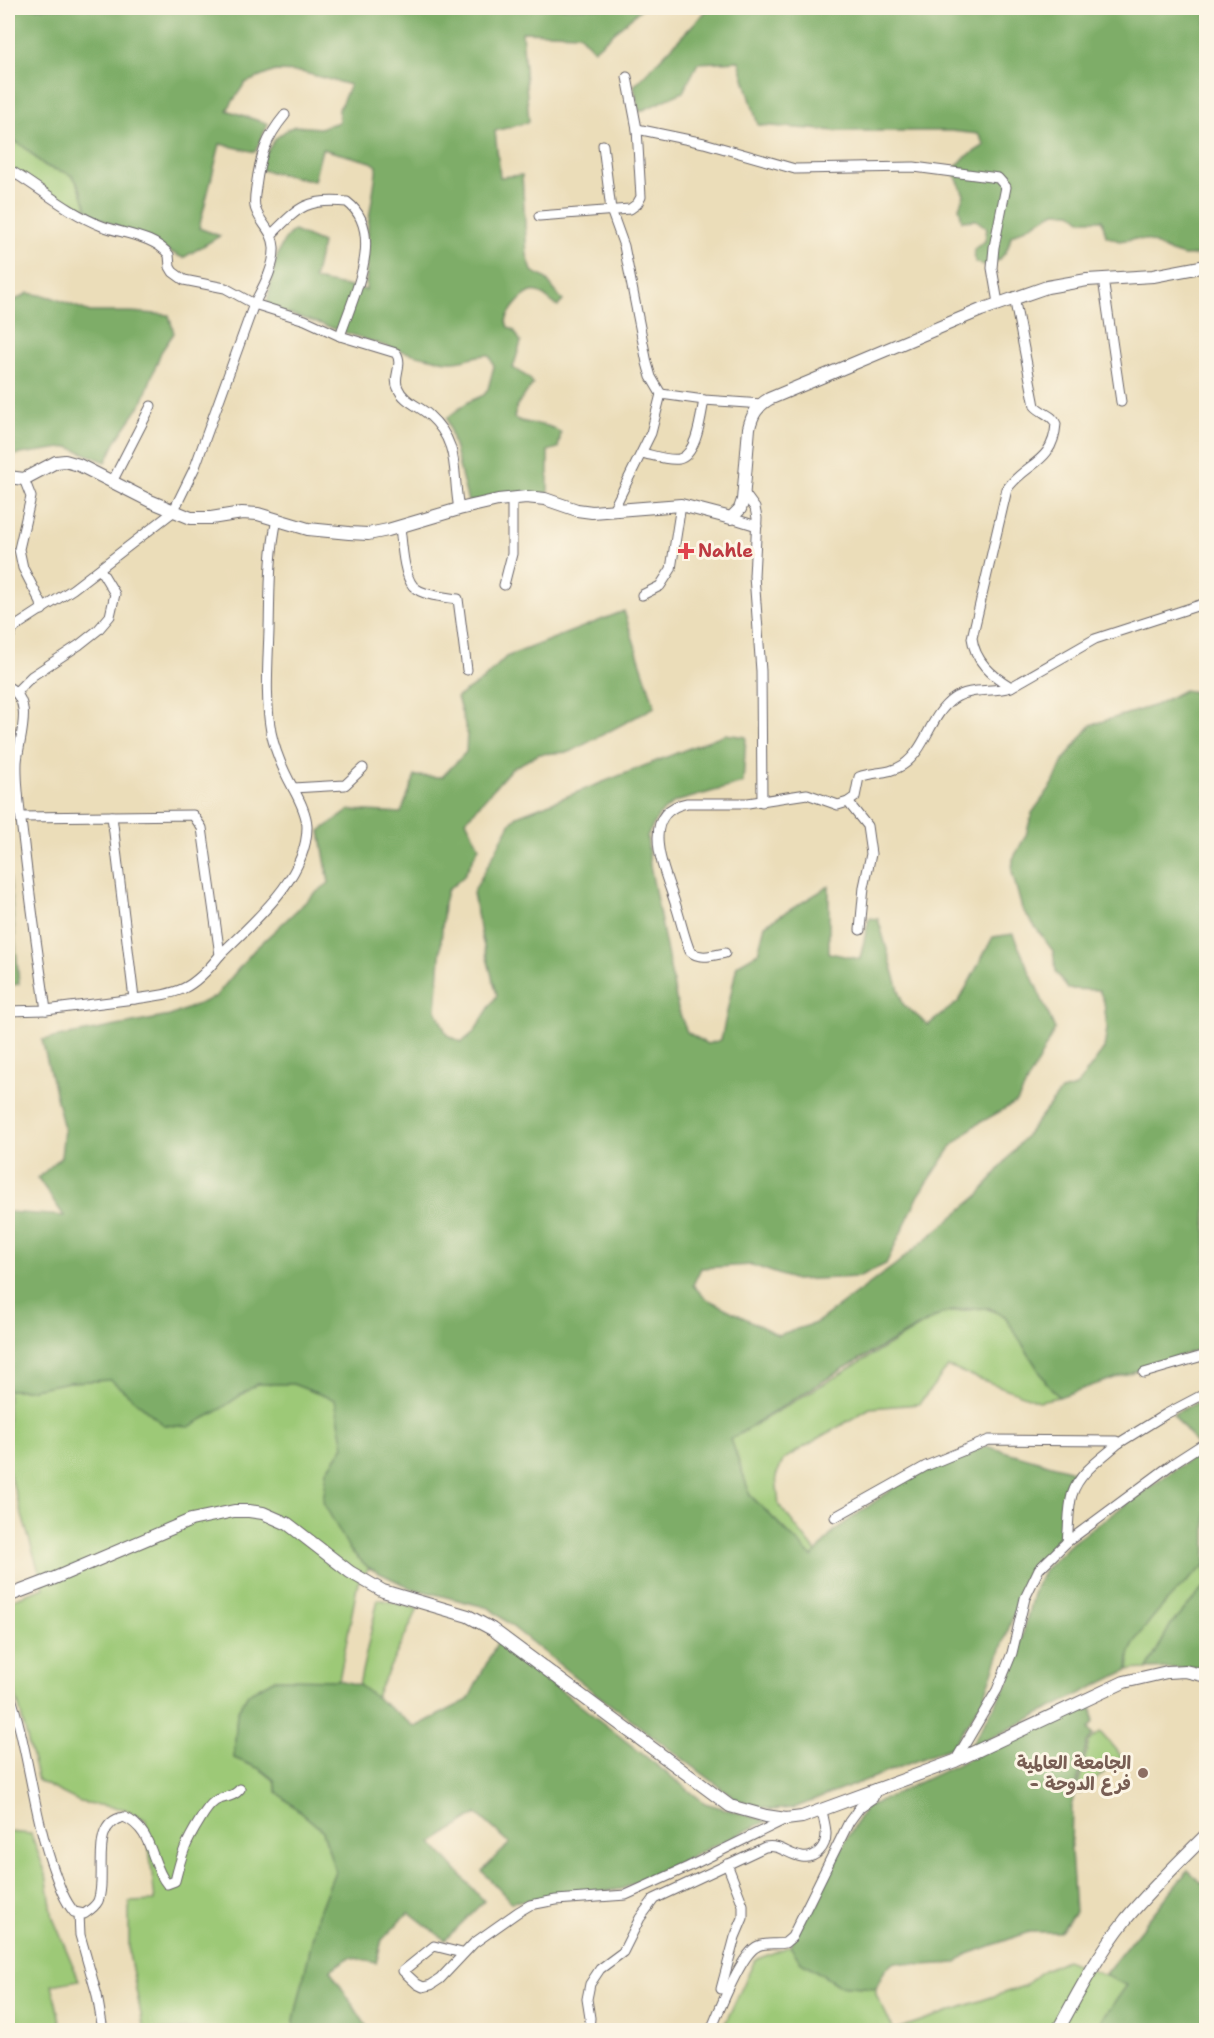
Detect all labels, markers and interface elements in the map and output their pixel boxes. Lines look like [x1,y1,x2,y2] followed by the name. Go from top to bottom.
[698,539,753,563] place label: Nahle
[679,544,693,558] marker: Nahle
[1017,1751,1131,1796] place label: الجامعة العالمية - فرع الدوحة
[1136,1766,1150,1780] marker: الجامعة العالمية - فرع الدوحة

